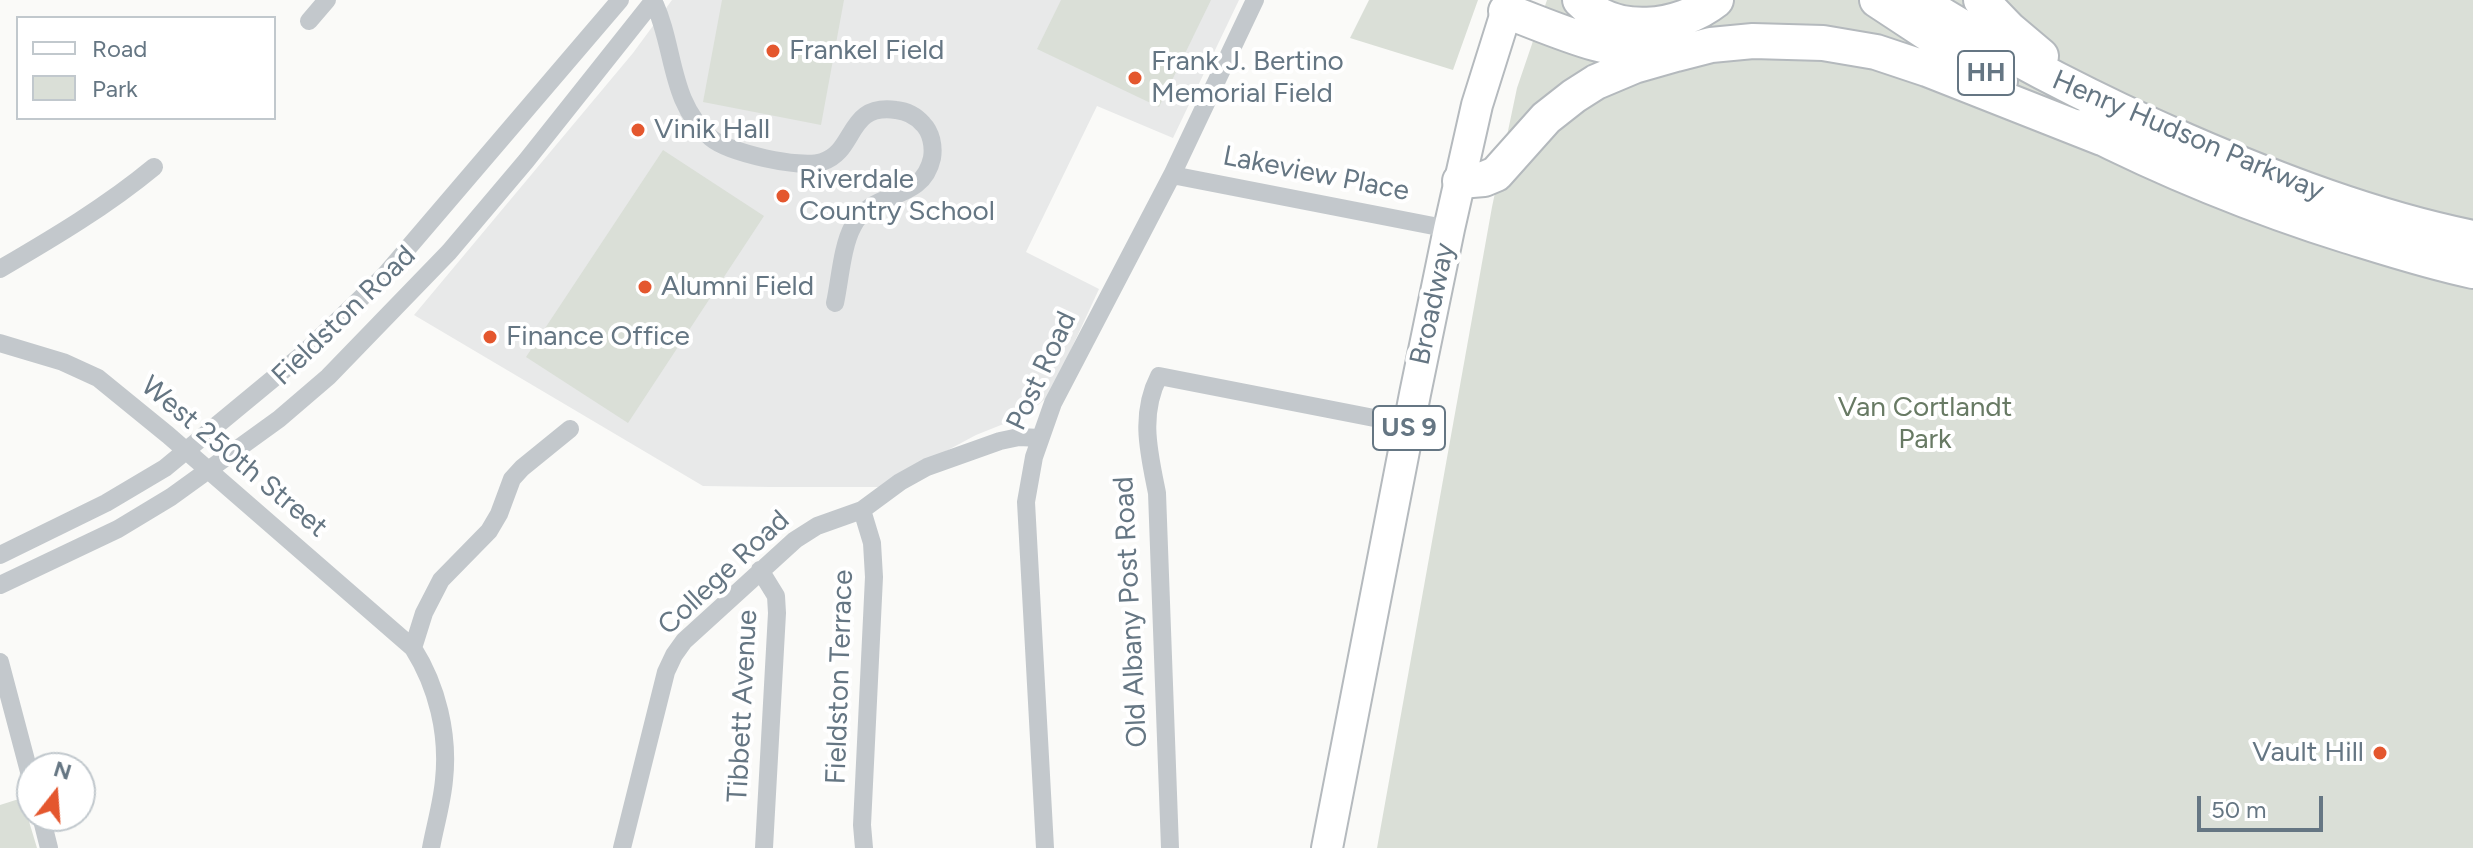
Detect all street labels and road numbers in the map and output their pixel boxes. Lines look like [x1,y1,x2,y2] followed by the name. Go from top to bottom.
[1958,51,2014,95] road number: HH
[2047,64,2329,208] street label: Henry Hudson Parkway
[1220,139,1412,209] street label: Lakeview Place
[265,239,423,393] street label: Fieldston Road
[1404,240,1462,368] street label: Broadway
[1000,306,1084,436] street label: Post Road
[134,369,334,545] street label: West 250th Street
[1373,406,1445,450] road number: US 9
[1107,476,1155,748] street label: Old Albany Post Road
[651,504,797,642] street label: College Road
[819,569,861,785] street label: Fieldston Terrace
[721,609,765,803] street label: Tibbett Avenue

